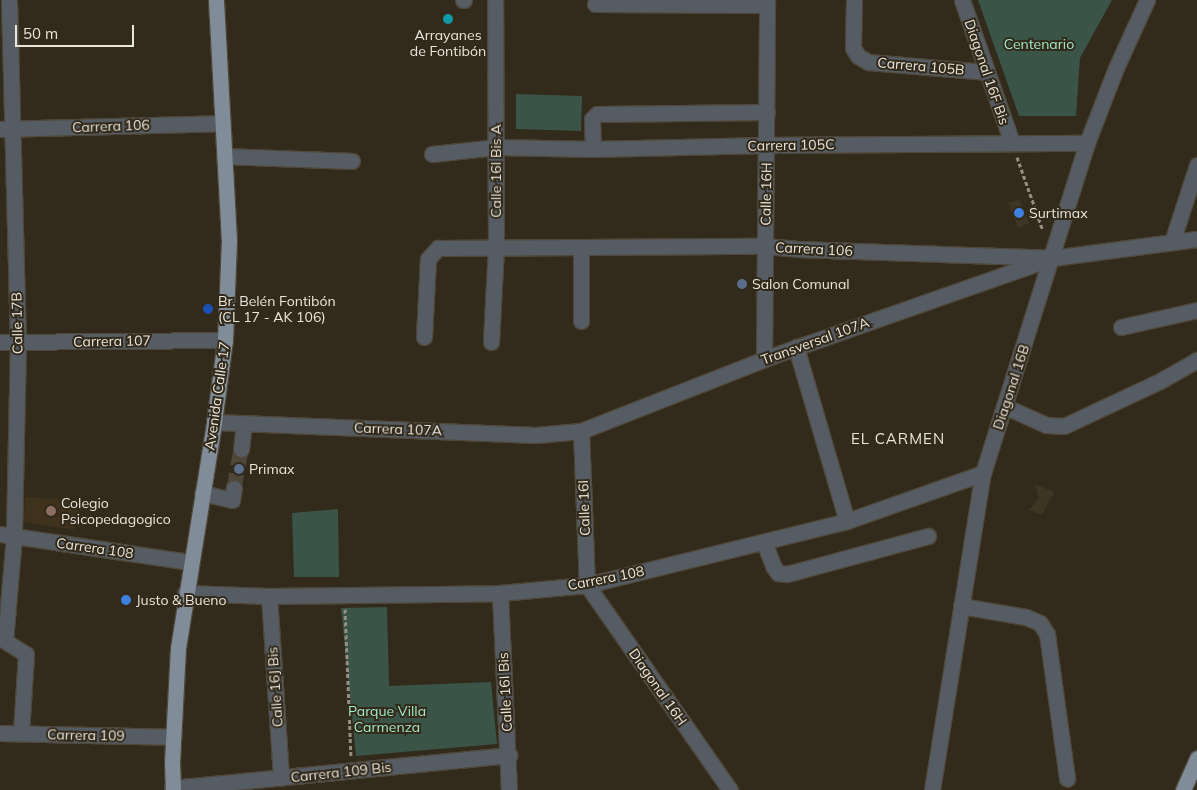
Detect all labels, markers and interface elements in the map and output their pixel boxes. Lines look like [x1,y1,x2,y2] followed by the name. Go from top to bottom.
[442,13,454,25] marker: Arrayanes de Fontibón
[18,15,136,47] scale bar
[961,17,1013,127] street label: Diagonal 16F Bis
[23,24,58,43] text: 50 m
[410,27,486,59] place label: Arrayanes de Fontibón
[1004,36,1074,52] park label: Centenario
[877,54,965,78] street label: Carrera 105B
[72,116,150,136] street label: Carrera 106
[488,124,504,218] street label: Calle 16I Bis A
[747,136,835,154] street label: Carrera 105C
[757,162,775,226] street label: Calle 16H
[1029,205,1088,221] place label: Surtimax
[1013,207,1025,219] marker: Surtimax
[775,239,853,259] street label: Carrera 106
[752,276,850,292] place label: Salon Comunal
[736,278,748,290] marker: Salon Comunal
[8,292,26,354] street label: Calle 17B
[218,293,336,326] place label: Br. Belén Fontibón (CL 17 - AK 106)
[202,303,214,315] marker: Br. Belén Fontibón (CL 17 - AK 106)
[759,314,871,368] street label: Transversal 107A
[73,332,151,350] street label: Carrera 107
[201,341,233,451] street label: Avenida Calle 17
[989,342,1033,432] street label: Diagonal 16B
[354,419,442,439] street label: Carrera 107A
[850,430,946,448] district label: EL CARMEN
[249,461,295,477] place label: Primax
[233,463,245,475] marker: Primax
[575,480,593,536] street label: Calle 16I
[61,495,171,528] place label: Colegio Psicopedagogico
[45,505,57,517] marker: Colegio Psicopedagogico
[55,534,135,562] street label: Carrera 108
[566,562,646,594] street label: Carrera 108
[136,592,226,608] place label: Justo & Bueno
[120,594,132,606] marker: Justo & Bueno
[625,645,691,729] street label: Diagonal 16H
[264,646,286,728] street label: Calle 16J Bis
[495,652,515,732] street label: Calle 16I Bis
[348,703,426,736] park label: Parque Villa Carmenza
[47,726,125,744] street label: Carrera 109
[290,758,392,786] street label: Carrera 109 Bis

